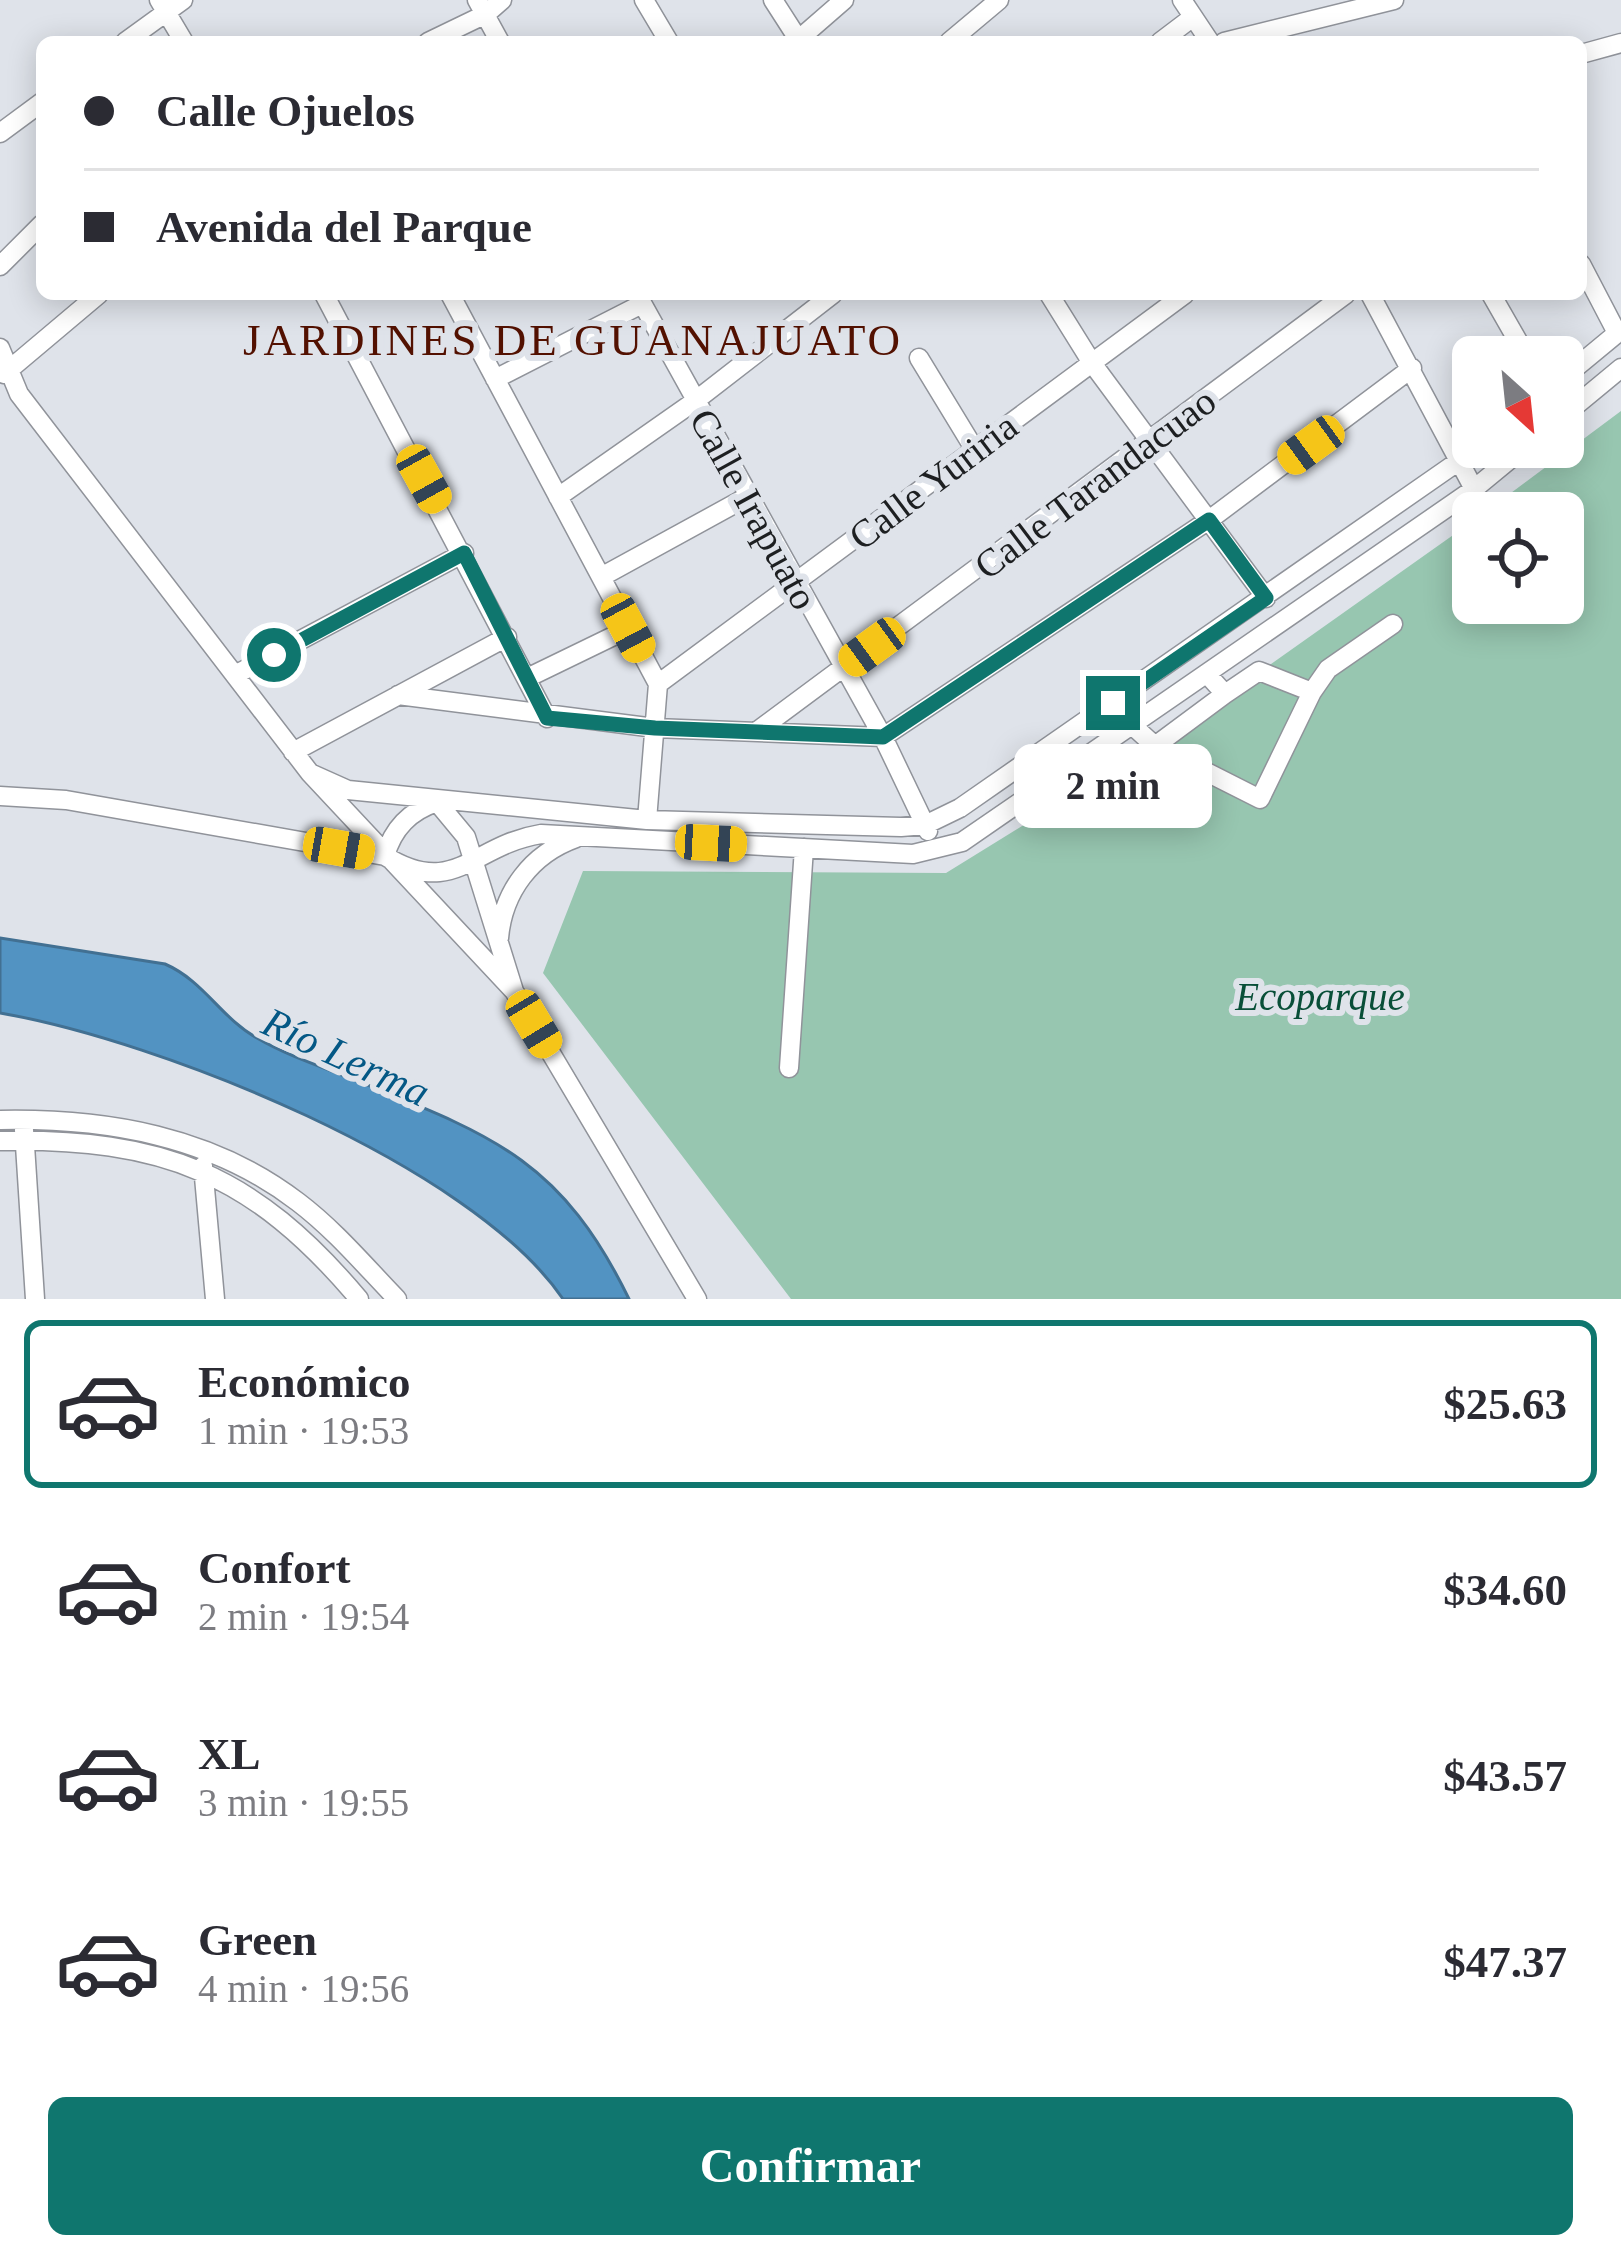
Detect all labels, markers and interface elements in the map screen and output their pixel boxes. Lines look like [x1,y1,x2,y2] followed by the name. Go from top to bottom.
[156,86,415,136] text: Calle Ojuelos
[156,202,532,252] text: Avenida del Parque
[243,315,903,365] district label: JARDINES DE GUANAJUATO
[1452,336,1584,468] north arrow
[1452,336,1584,624] map controls
[966,379,1224,587] street label: Calle Tarandacuao
[681,402,827,617] street label: Calle Irapuato
[841,404,1025,558] street label: Calle Yuriria
[1271,409,1351,481] car
[391,439,457,519] car
[1452,492,1584,624] button: locate
[595,588,661,668] car
[832,611,912,683] car
[247,628,301,682] route start
[1086,676,1140,730] route end
[1014,745,1212,829] callout: 2 min
[1066,764,1160,807] text: 2 min
[674,823,748,863] car
[300,824,378,872] car
[1234,975,1405,1019] park label: Ecoparque
[500,984,568,1064] car
[254,998,437,1116] water label: Río Lerma
[54,1350,162,1458] icon: car
[198,1357,410,1407] text: Económico
[1443,1379,1567,1429] text: $25.63
[198,1409,409,1452] text: 1 min · 19:53
[54,1536,162,1644] icon: car
[198,1543,350,1593] text: Confort
[1443,1565,1567,1615] text: $34.60
[198,1595,409,1638] text: 2 min · 19:54
[54,1722,162,1830] icon: car
[198,1729,261,1779] text: XL
[1443,1751,1567,1801] text: $43.57
[198,1781,409,1824] text: 3 min · 19:55
[54,1908,162,2016] icon: car
[198,1915,317,1965] text: Green
[1443,1937,1567,1987] text: $47.37
[198,1967,409,2010] text: 4 min · 19:56
[48,2097,1573,2235] button: Confirmar

